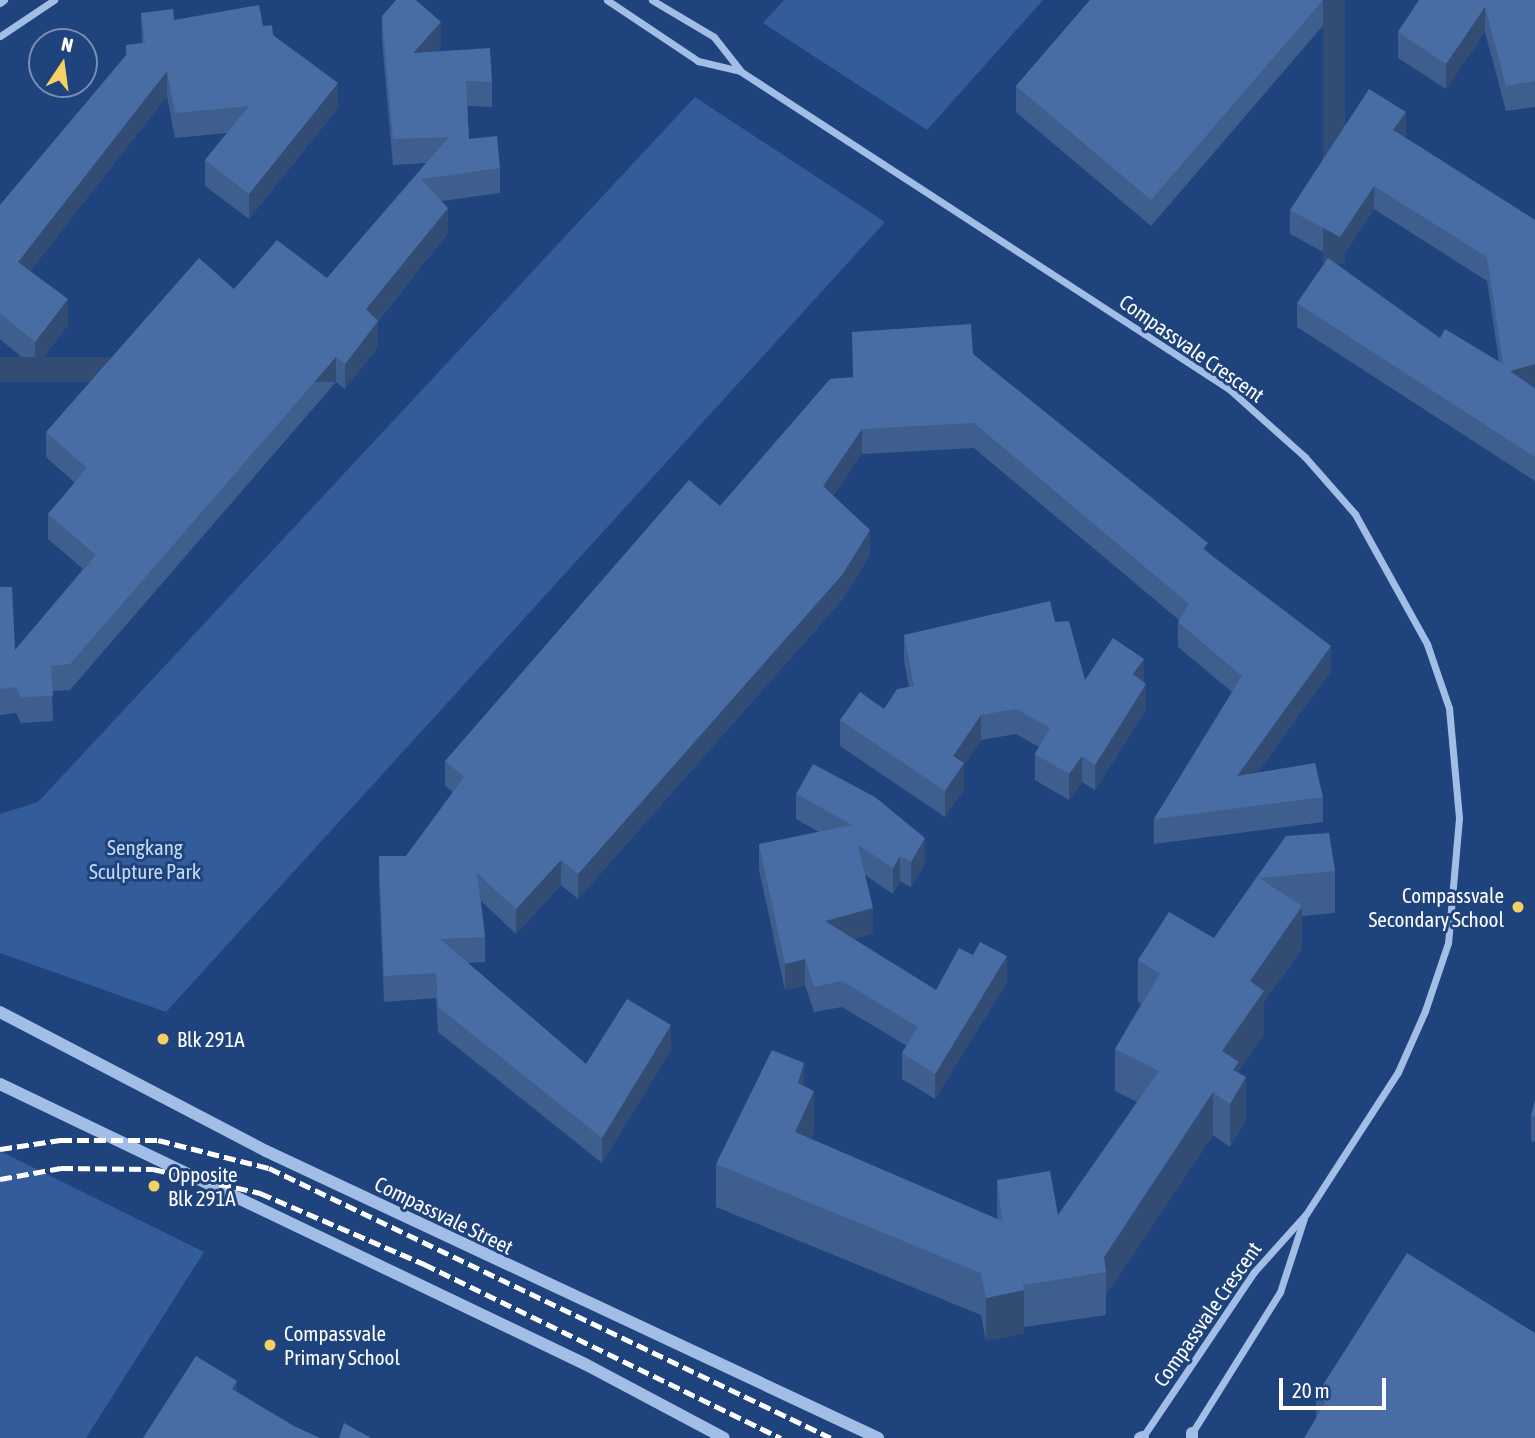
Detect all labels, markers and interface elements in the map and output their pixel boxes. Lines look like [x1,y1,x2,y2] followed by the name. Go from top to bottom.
[28,28,98,98] north arrow
[59,33,75,56] text: N
[1115,289,1269,407] street label: Compassvale Crescent
[89,834,201,884] park label: Sengkang Sculpture Park
[1368,882,1504,932] place label: Compassvale Secondary School
[1510,899,1526,915] marker: Compassvale Secondary School
[177,1026,245,1052] place label: Blk 291A
[155,1031,171,1047] marker: Blk 291A
[168,1161,238,1211] place label: Opposite Blk 291A
[371,1171,517,1259] street label: Compassvale Street
[146,1178,162,1194] marker: Opposite Blk 291A
[1148,1237,1266,1391] street label: Compassvale Crescent
[284,1320,400,1370] place label: Compassvale Primary School
[262,1337,278,1353] marker: Compassvale Primary School
[1283,1364,1390,1408] scale bar
[1292,1378,1330,1402] text: 20 m

